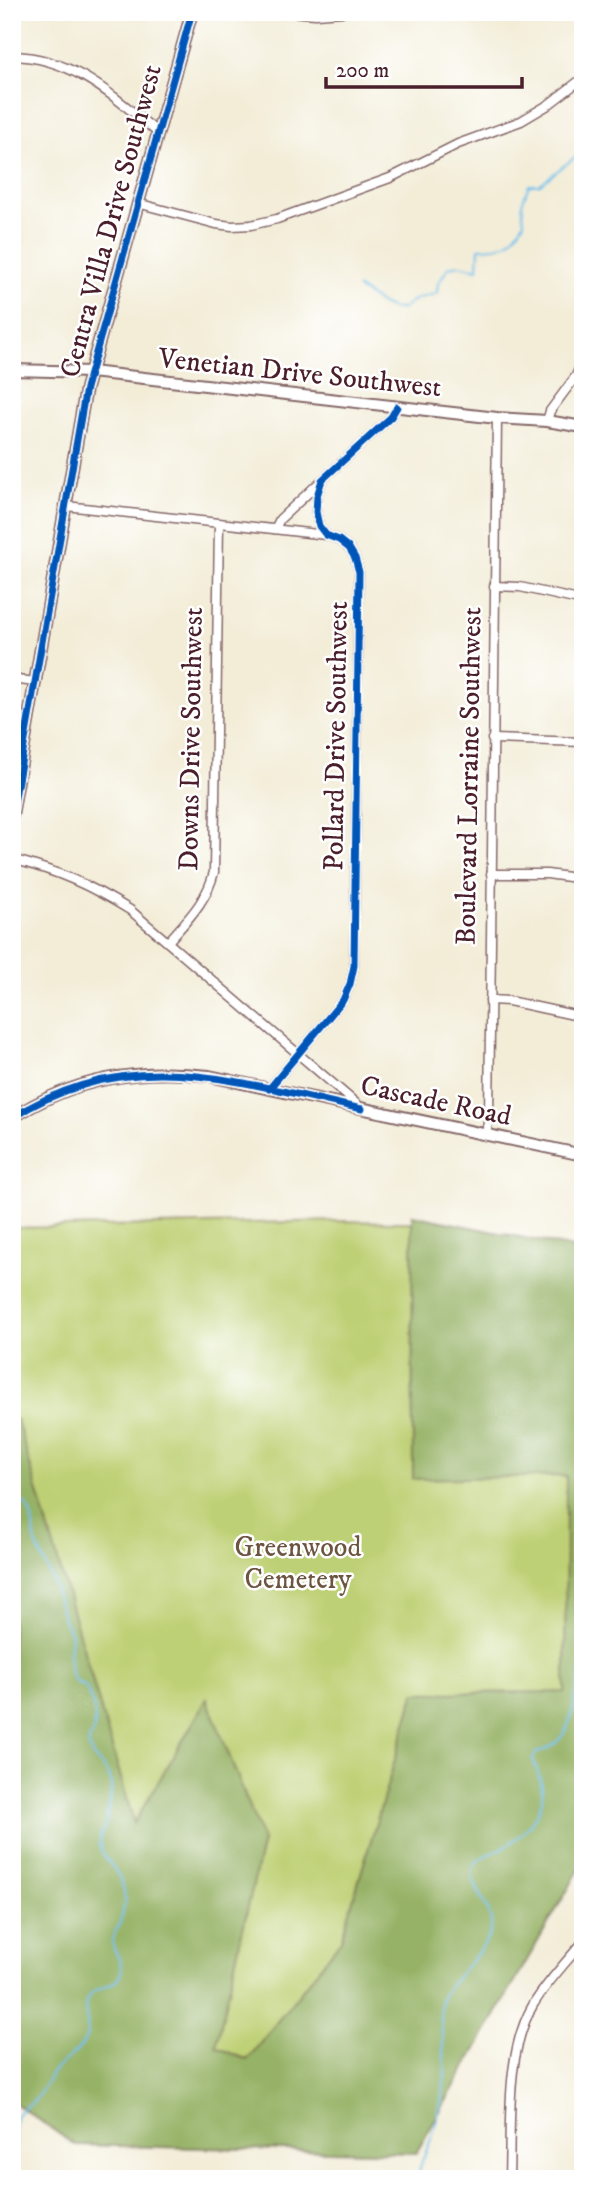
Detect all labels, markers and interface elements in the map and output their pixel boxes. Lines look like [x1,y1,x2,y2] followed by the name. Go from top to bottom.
[326,46,522,90] scale bar
[336,58,389,84] text: 200 m
[52,61,170,381] street label: Centra Villa Drive Southwest
[156,341,443,405] street label: Venetian Drive Southwest
[316,601,356,871] street label: Pollard Drive Southwest
[171,607,211,871] street label: Downs Drive Southwest
[449,607,489,945] street label: Boulevard Lorraine Southwest
[357,1068,515,1134] street label: Cascade Road
[235,1530,361,1597] park label: Greenwood Cemetery

